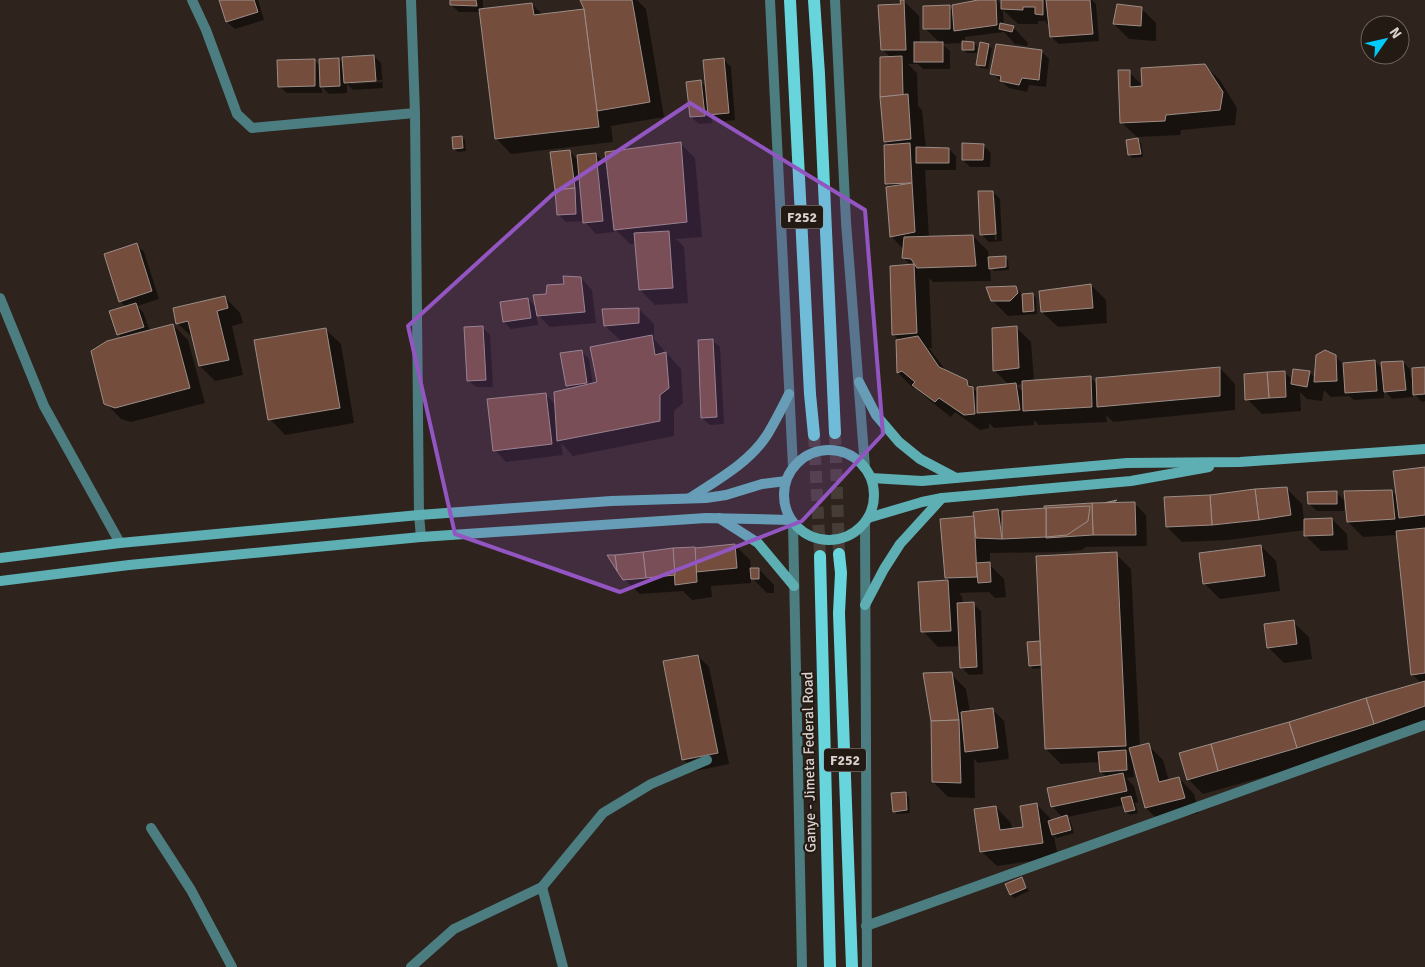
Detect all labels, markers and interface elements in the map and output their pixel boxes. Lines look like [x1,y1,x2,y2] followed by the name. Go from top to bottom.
[1360,15,1410,65] north arrow
[1386,24,1405,42] text: N
[781,206,823,228] road number: F252
[798,671,820,853] street label: Ganye - Jimeta Federal Road
[824,748,866,772] road number: F252

